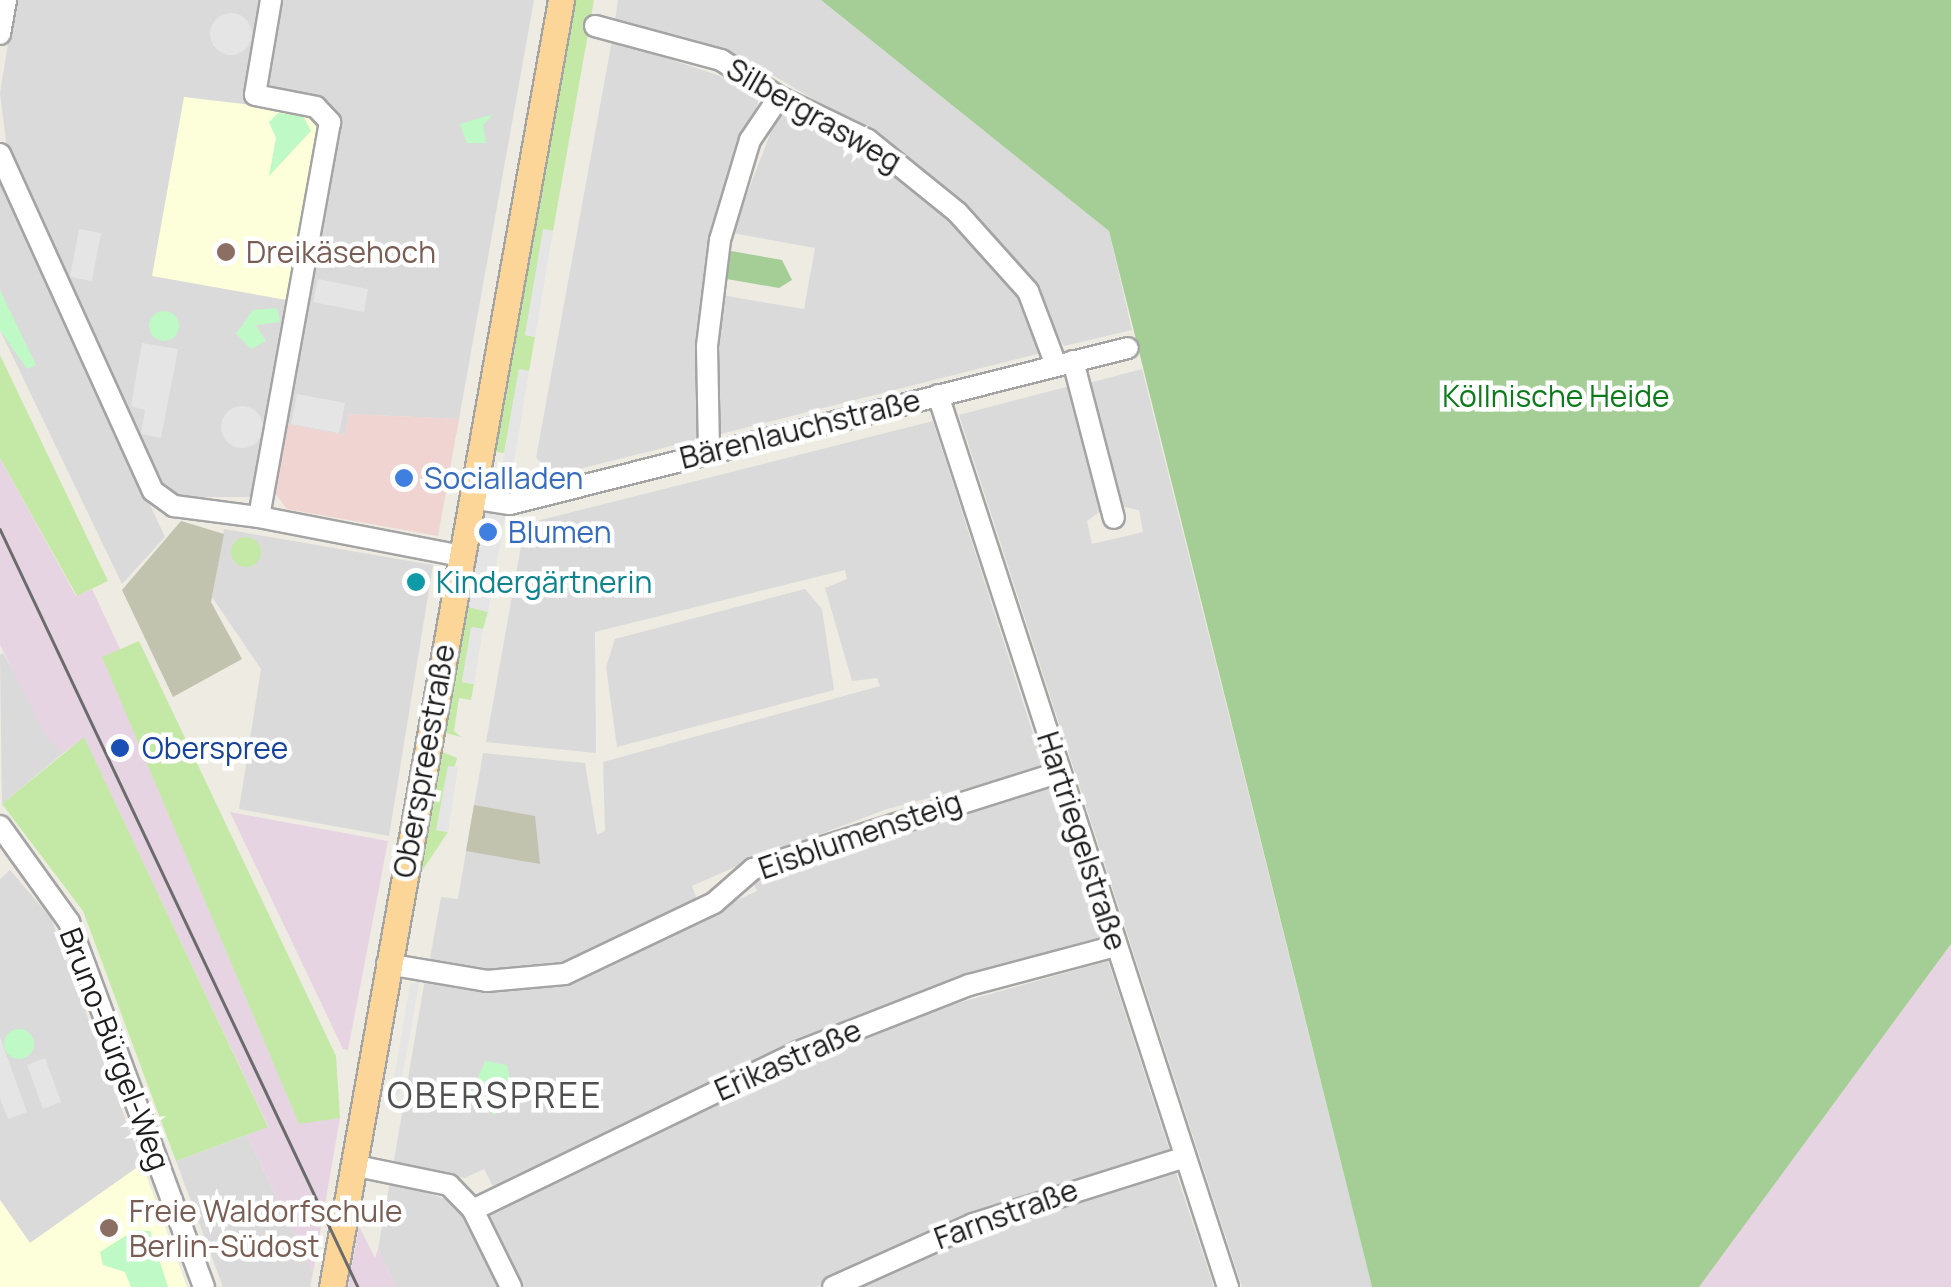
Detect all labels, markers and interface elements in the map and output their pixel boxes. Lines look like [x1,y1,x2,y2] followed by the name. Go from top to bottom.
[720,51,908,179] street label: Silbergrasweg
[246,234,436,270] place label: Dreikäsehoch
[215,241,237,263] marker: Dreikäsehoch
[1442,378,1670,414] park label: Köllnische Heide
[676,382,924,476] street label: Bärenlauchstraße
[424,460,583,496] place label: Socialladen
[393,467,415,489] marker: Socialladen
[508,514,611,550] place label: Blumen
[477,521,499,543] marker: Blumen
[436,564,652,600] place label: Kindergärtnerin
[405,571,427,593] marker: Kindergärtnerin
[386,641,462,881] street label: Oberspreestraße
[1030,727,1134,955] street label: Hartriegelstraße
[142,730,288,766] place label: Oberspree
[107,735,133,761] marker: Oberspree
[754,783,966,887] street label: Eisblumensteig
[52,923,178,1175] street label: Bruno-Bürgel-Weg
[709,1012,867,1108] street label: Erikastraße
[387,1074,603,1116] district label: OBERSPREE
[929,1171,1083,1257] street label: Farnstraße
[129,1193,403,1264] place label: Freie Waldorfschule Berlin-Südost
[98,1217,120,1239] marker: Freie Waldorfschule Berlin-Südost

